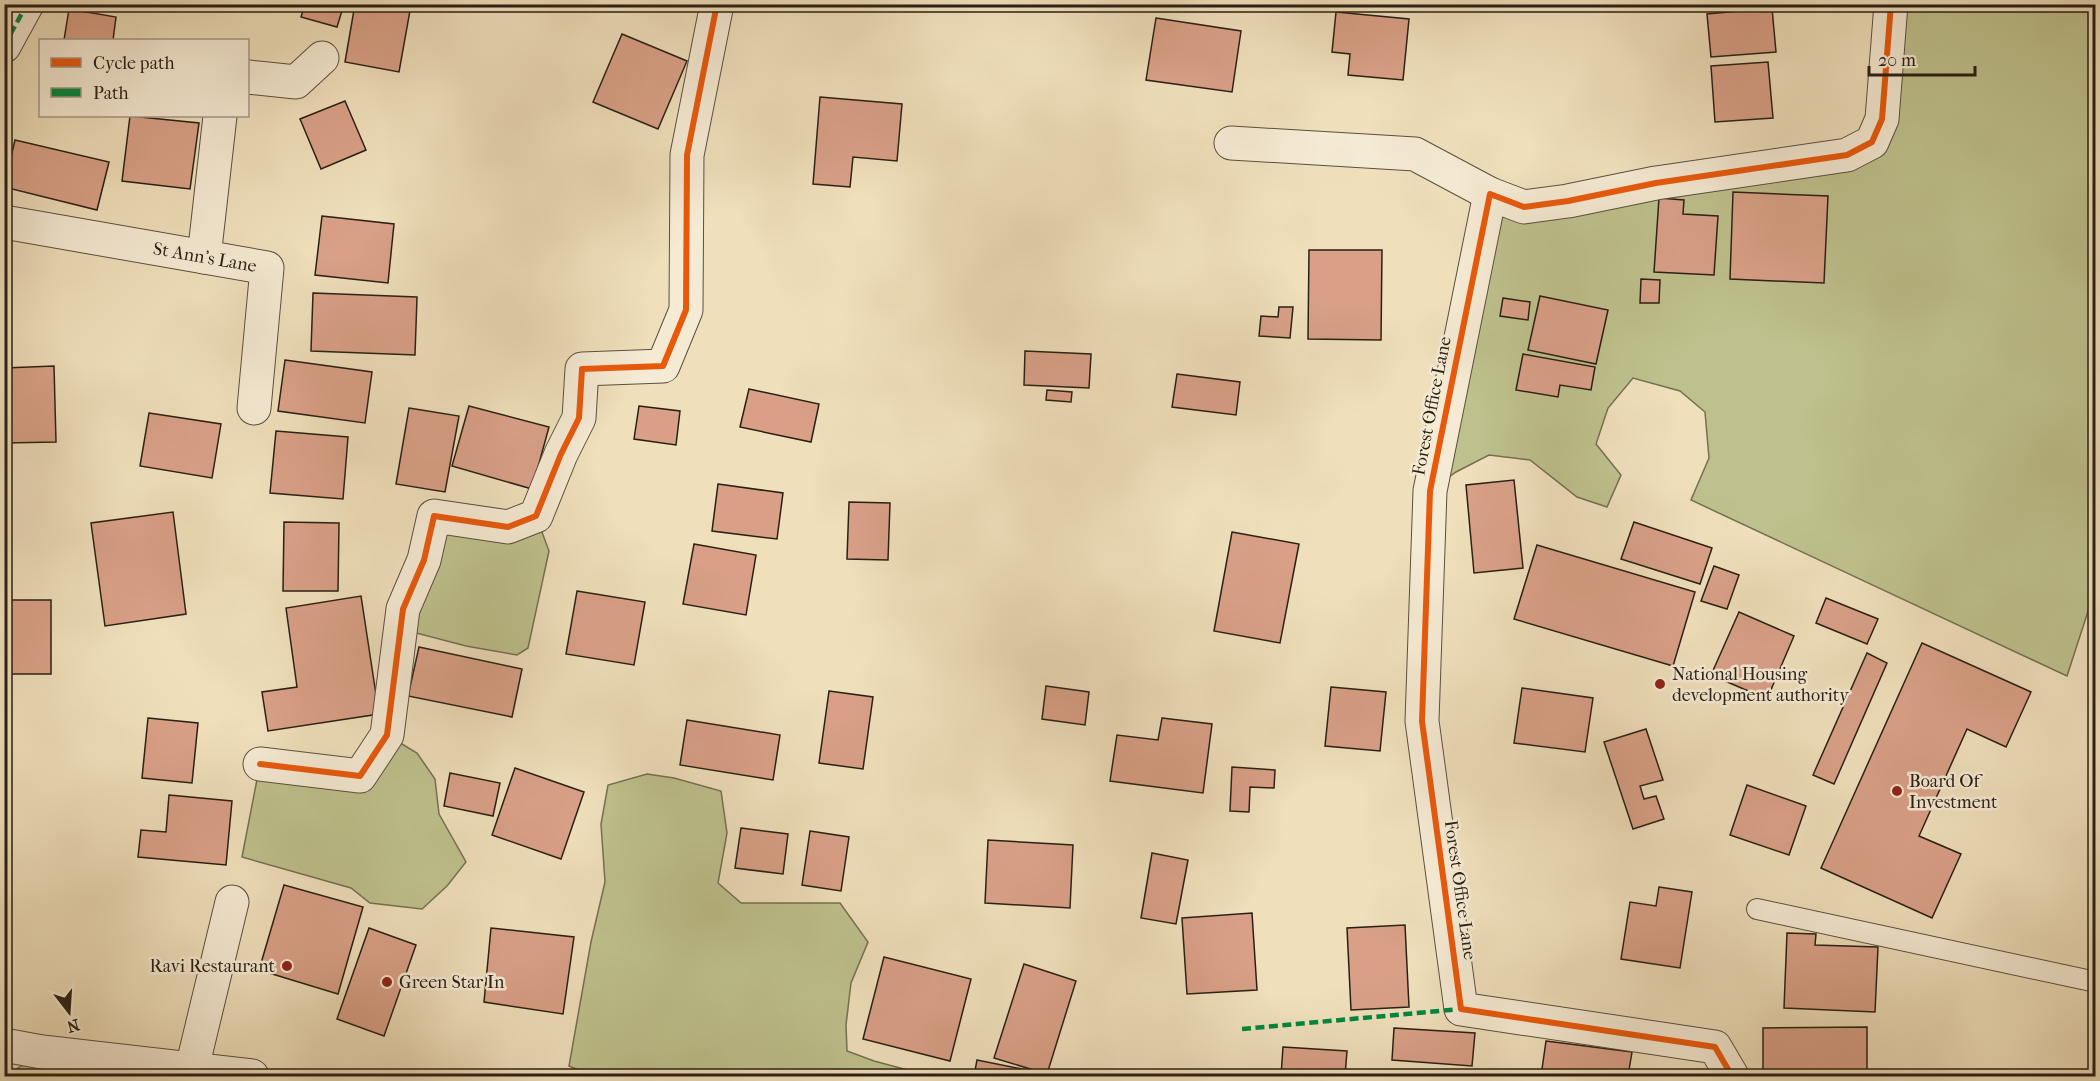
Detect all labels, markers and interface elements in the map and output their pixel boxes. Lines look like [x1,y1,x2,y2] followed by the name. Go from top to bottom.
[39,39,249,117] legend
[1869,39,1976,77] scale bar
[1878,50,1916,71] text: 20 m
[93,53,174,74] text: Cycle path
[93,83,129,104] text: Path
[151,238,258,277] street label: St Ann's Lane
[1408,335,1456,477] street label: Forest Office Lane
[1672,664,1850,706] place label: National Housing development authority
[1653,677,1667,691] marker: National Housing development authority
[1909,771,1998,813] place label: Board Of Investment
[1890,784,1904,798] marker: Board Of Investment
[1440,819,1480,961] street label: Forest Office Lane
[149,956,276,977] place label: Ravi Restaurant
[280,959,294,973] marker: Ravi Restaurant
[399,972,505,993] place label: Green Star In
[380,975,394,989] marker: Green Star In
[39,982,99,1042] north arrow
[64,1015,82,1037] text: N

